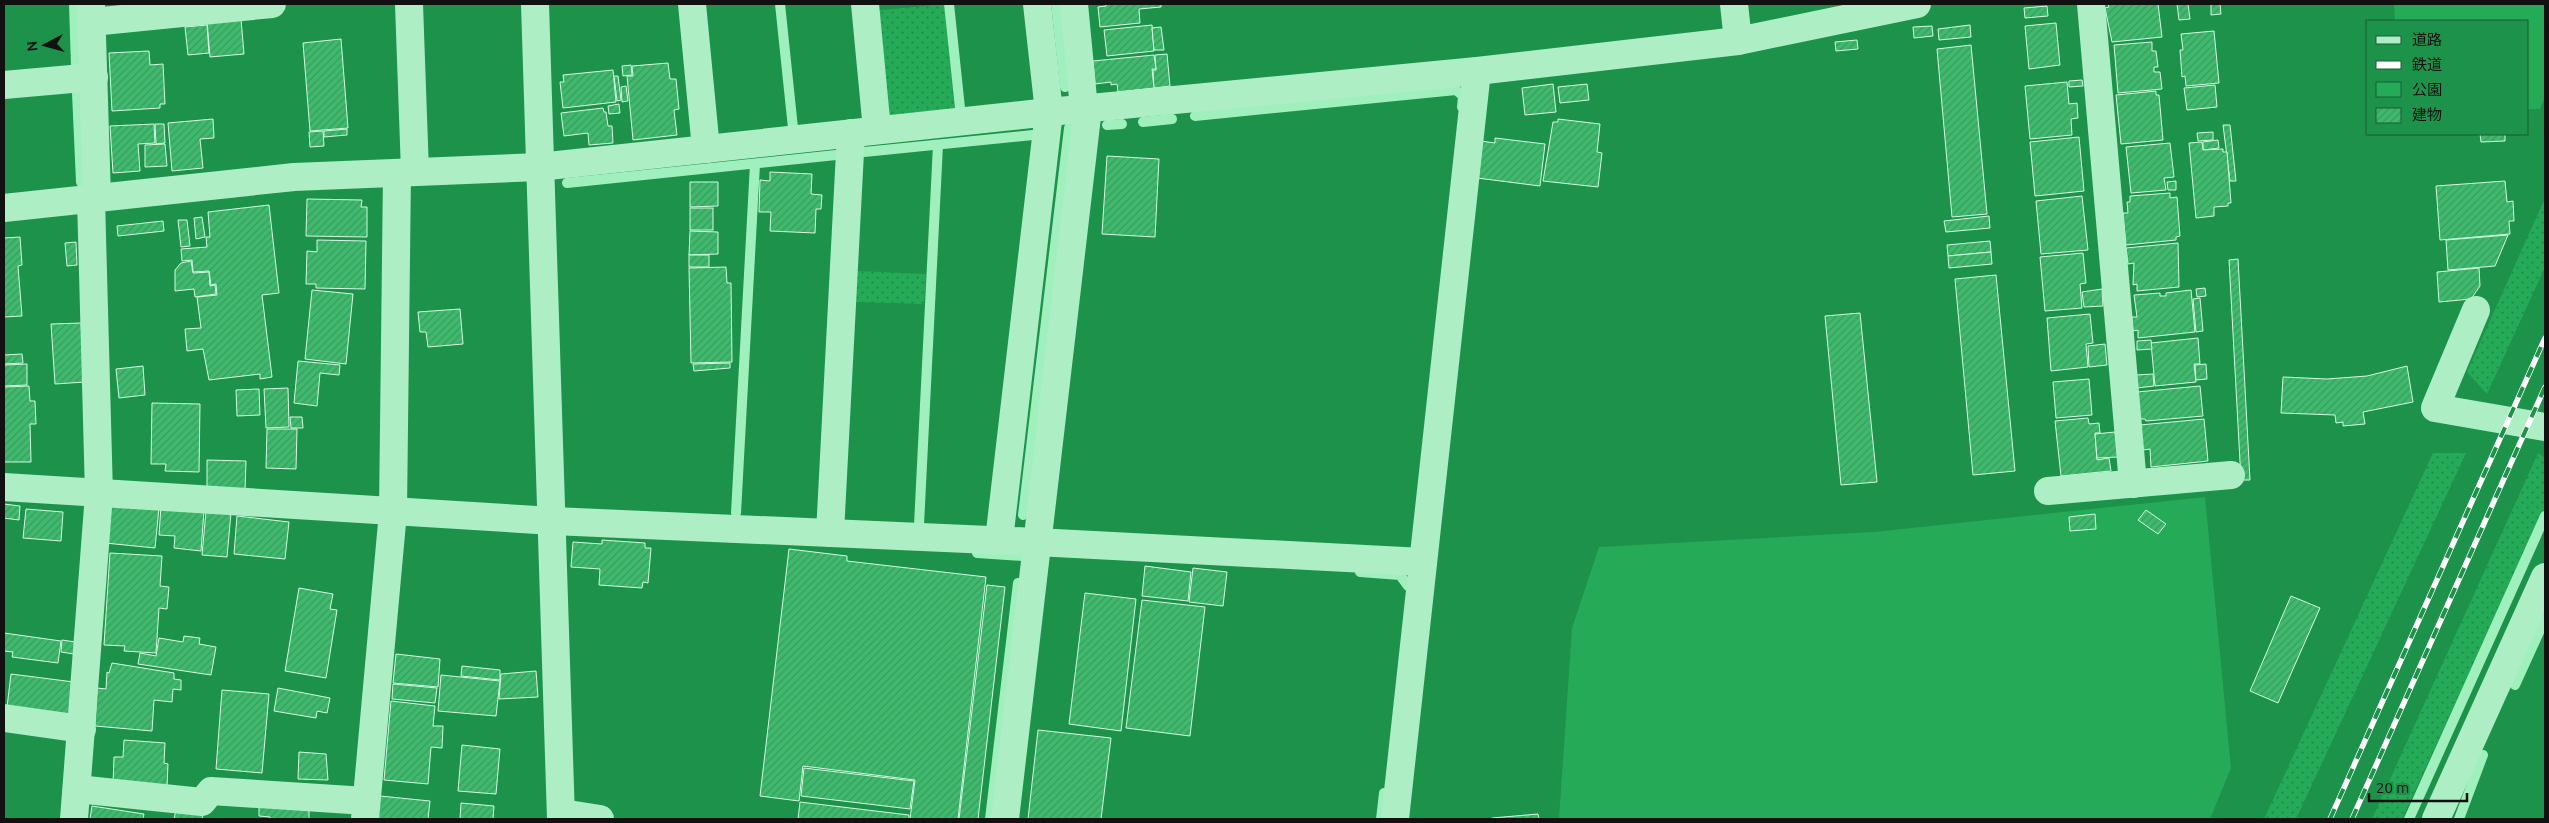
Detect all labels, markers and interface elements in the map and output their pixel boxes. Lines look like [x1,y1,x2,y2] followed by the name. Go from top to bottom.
[20,20,70,70] north arrow
[2366,20,2529,135] legend
[2412,31,2442,48] text: 道路
[24,40,41,52] text: N
[2412,56,2442,73] text: 鉄道
[2412,81,2442,98] text: 公園
[2412,106,2442,123] text: 建物
[2369,770,2466,802] scale bar
[2376,779,2409,796] text: 20 m

